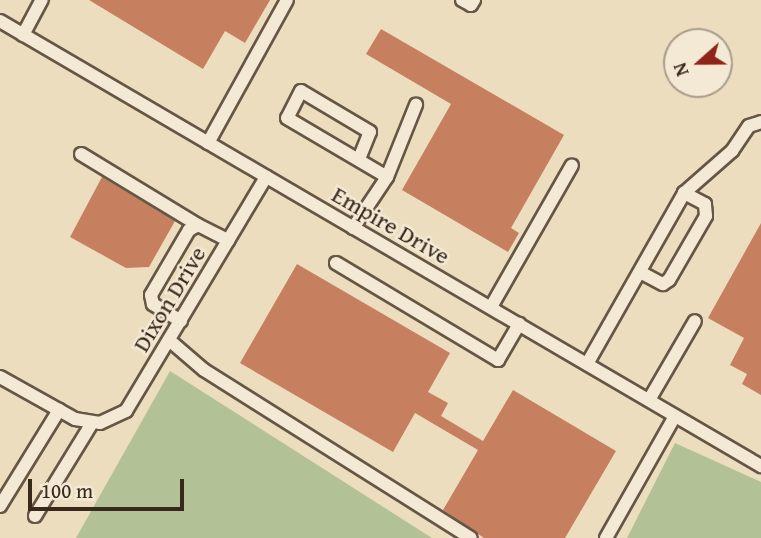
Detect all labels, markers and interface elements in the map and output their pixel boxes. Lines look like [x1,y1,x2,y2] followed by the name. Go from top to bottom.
[663,28,733,98] north arrow
[665,59,696,81] text: N
[327,180,455,270] street label: Empire Drive
[126,241,212,357] street label: Dixon Drive
[32,464,187,508] scale bar
[41,475,93,506] text: 100 m

